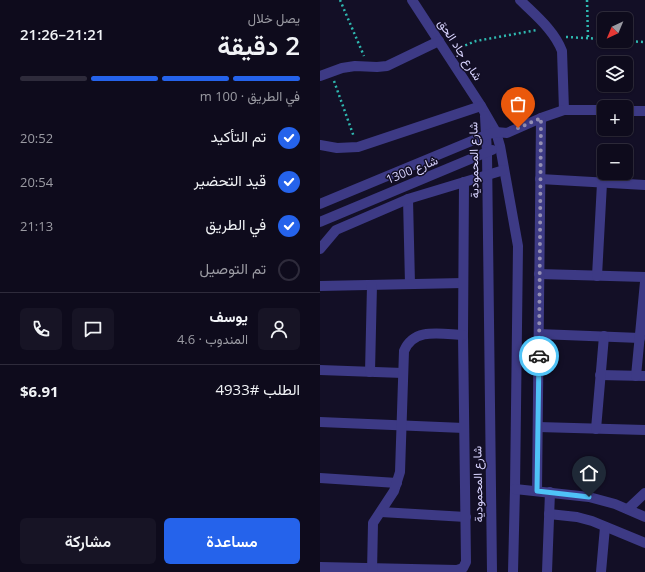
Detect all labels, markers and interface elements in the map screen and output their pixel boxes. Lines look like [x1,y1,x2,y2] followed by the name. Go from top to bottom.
[248,9,300,27] text: يصل خلال
[597,12,633,48] north arrow
[597,12,633,180] map controls
[433,16,487,84] street label: شارع جاد الحق
[20,24,104,44] text: 21:21–21:26
[217,27,300,63] text: 2 دقيقة
[597,56,633,92] button: layers
[200,87,300,105] text: في الطريق · 100 m
[501,87,535,128] pin
[507,93,529,115] icon: bag
[597,100,633,136] button: +
[464,122,484,198] street label: شارع المحمودية
[210,126,266,146] text: تم التأكيد
[278,127,300,149] icon: check
[20,129,53,147] text: 20:52
[597,144,633,180] button: −
[383,151,441,189] street label: شارع 1300
[194,170,266,190] text: قيد التحضير
[278,171,300,193] icon: check
[20,173,53,191] text: 20:54
[206,214,266,234] text: في الطريق
[278,215,300,237] icon: check
[20,217,53,235] text: 21:13
[200,258,266,278] text: تم التوصيل
[210,306,248,326] text: يوسف
[20,308,62,350] button: phone
[72,308,114,350] button: chat
[258,308,300,350] button: person
[177,330,248,348] text: المندوب · 4.6
[519,336,559,376] courier
[528,345,550,367] icon: car
[215,379,300,399] text: الطلب #4933
[20,381,59,401] text: $6.91
[468,446,488,522] street label: شارع المحمودية
[572,456,606,497] pin
[578,462,600,484] icon: home
[20,518,156,564] button: مشاركة
[164,518,300,564] button: مساعدة

